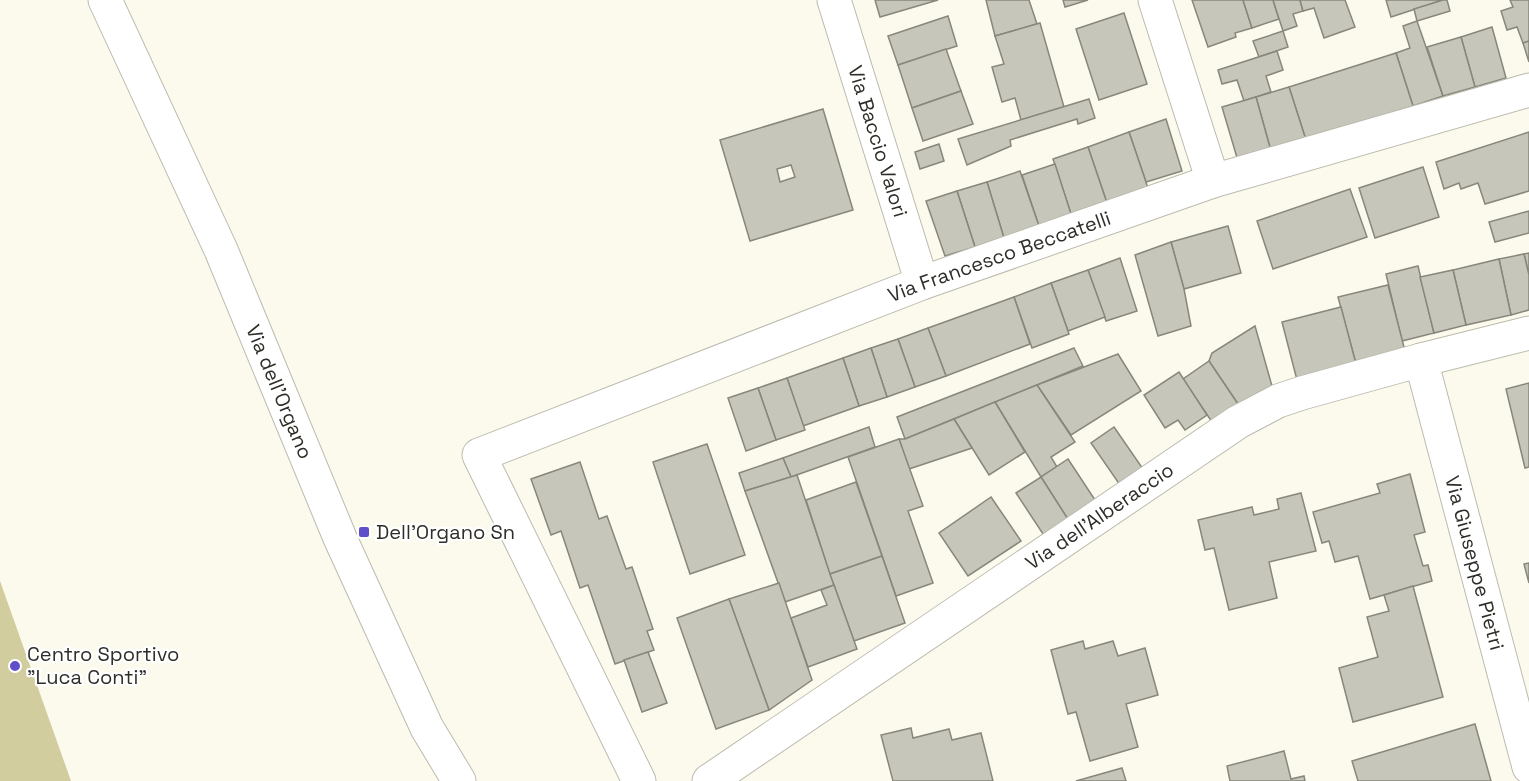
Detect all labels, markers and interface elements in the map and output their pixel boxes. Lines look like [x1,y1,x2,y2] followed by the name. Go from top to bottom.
[842,62,914,220] street label: Via Baccio Valori
[884,205,1114,308] street label: Via Francesco Beccatelli
[240,321,319,463] street label: Via dell'Organo
[1020,456,1179,575] street label: Via dell'Alberaccio
[1439,473,1510,653] street label: Via Giuseppe Pietri
[376,519,515,545] place label: Dell'Organo Sn
[357,525,371,539] marker: Dell'Organo Sn
[27,641,179,690] place label: Centro Sportivo "Luca Conti"
[8,659,22,673] marker: Centro Sportivo "Luca Conti"

